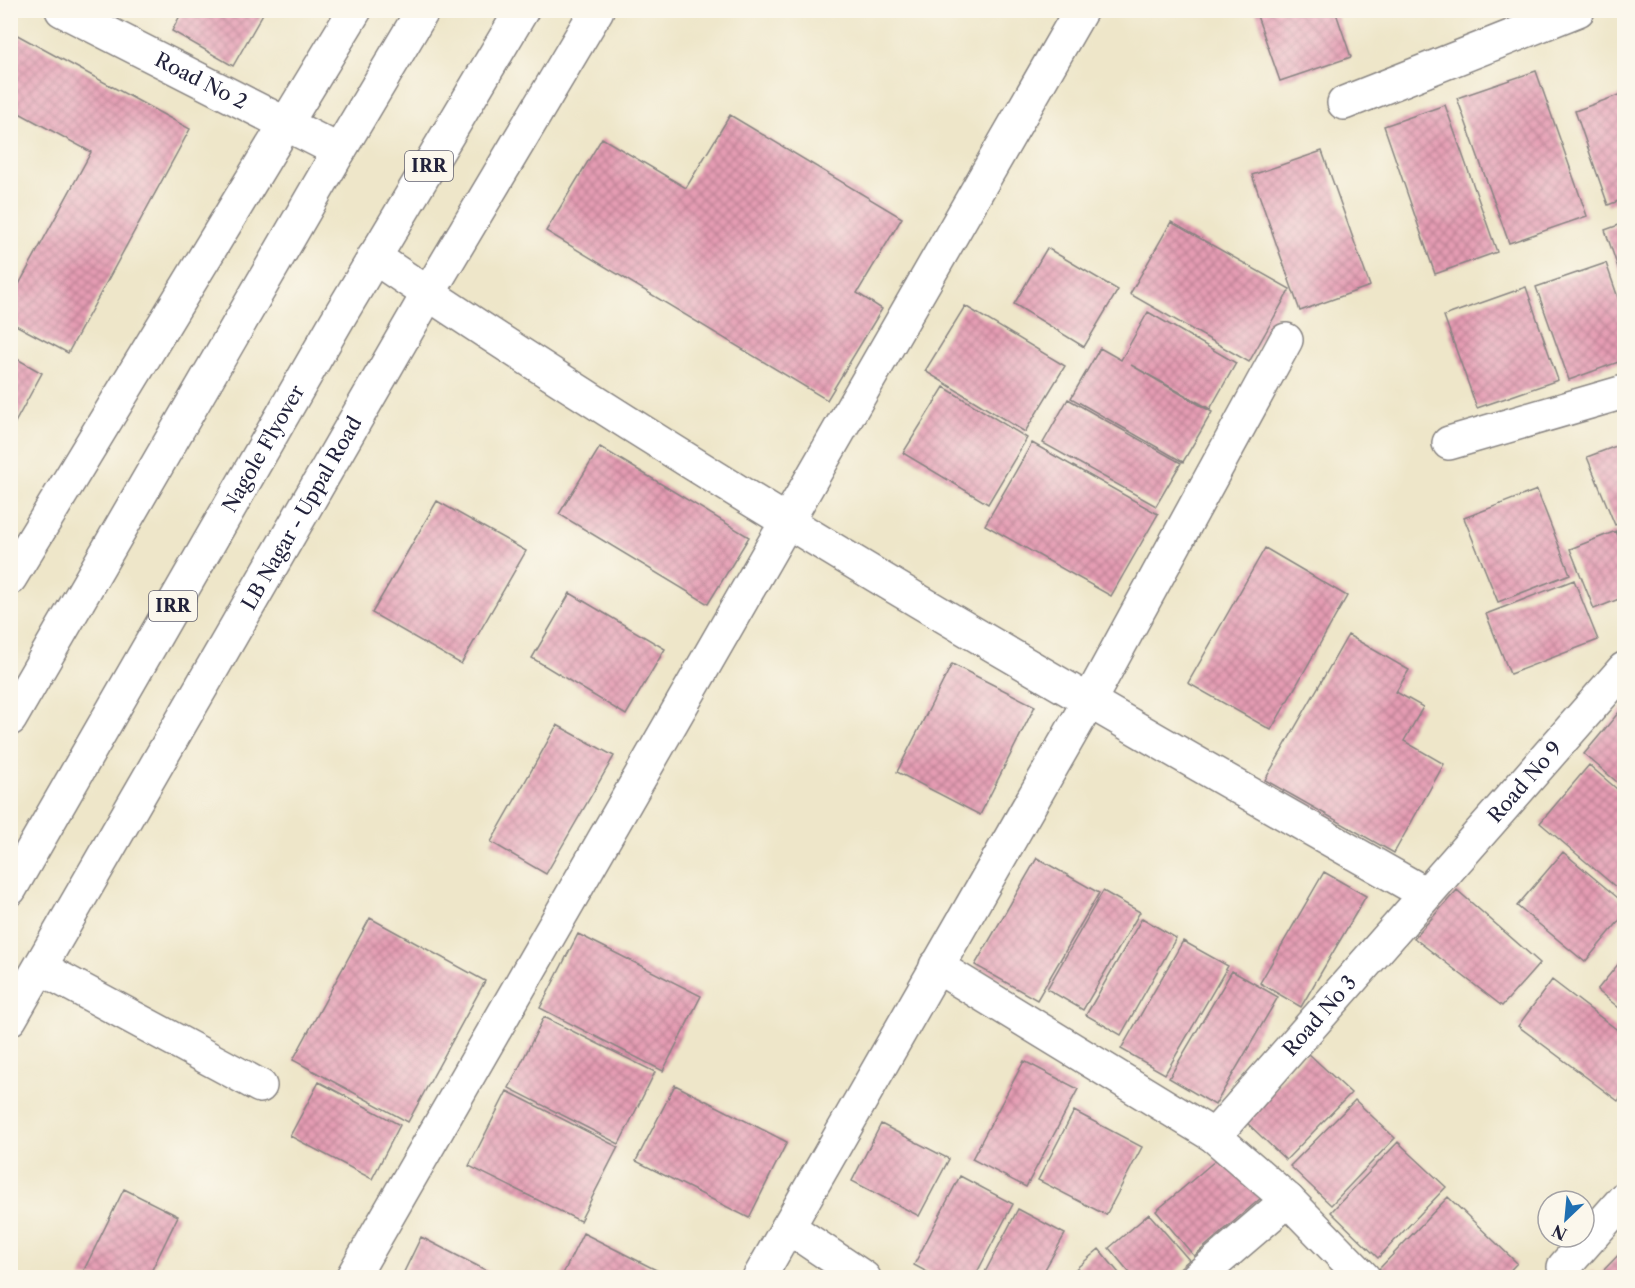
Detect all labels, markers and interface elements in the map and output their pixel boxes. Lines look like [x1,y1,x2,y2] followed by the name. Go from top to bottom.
[151,47,251,114] street label: Road No 2
[405,151,453,181] road number: IRR
[217,380,309,516] street label: Nagole Flyover
[237,412,367,614] street label: LB Nagar - Uppal Road
[149,591,197,621] road number: IRR
[1483,736,1567,828] street label: Road No 9
[1278,970,1361,1061] street label: Road No 3
[1536,1189,1596,1249] north arrow
[1549,1220,1570,1245] text: N

